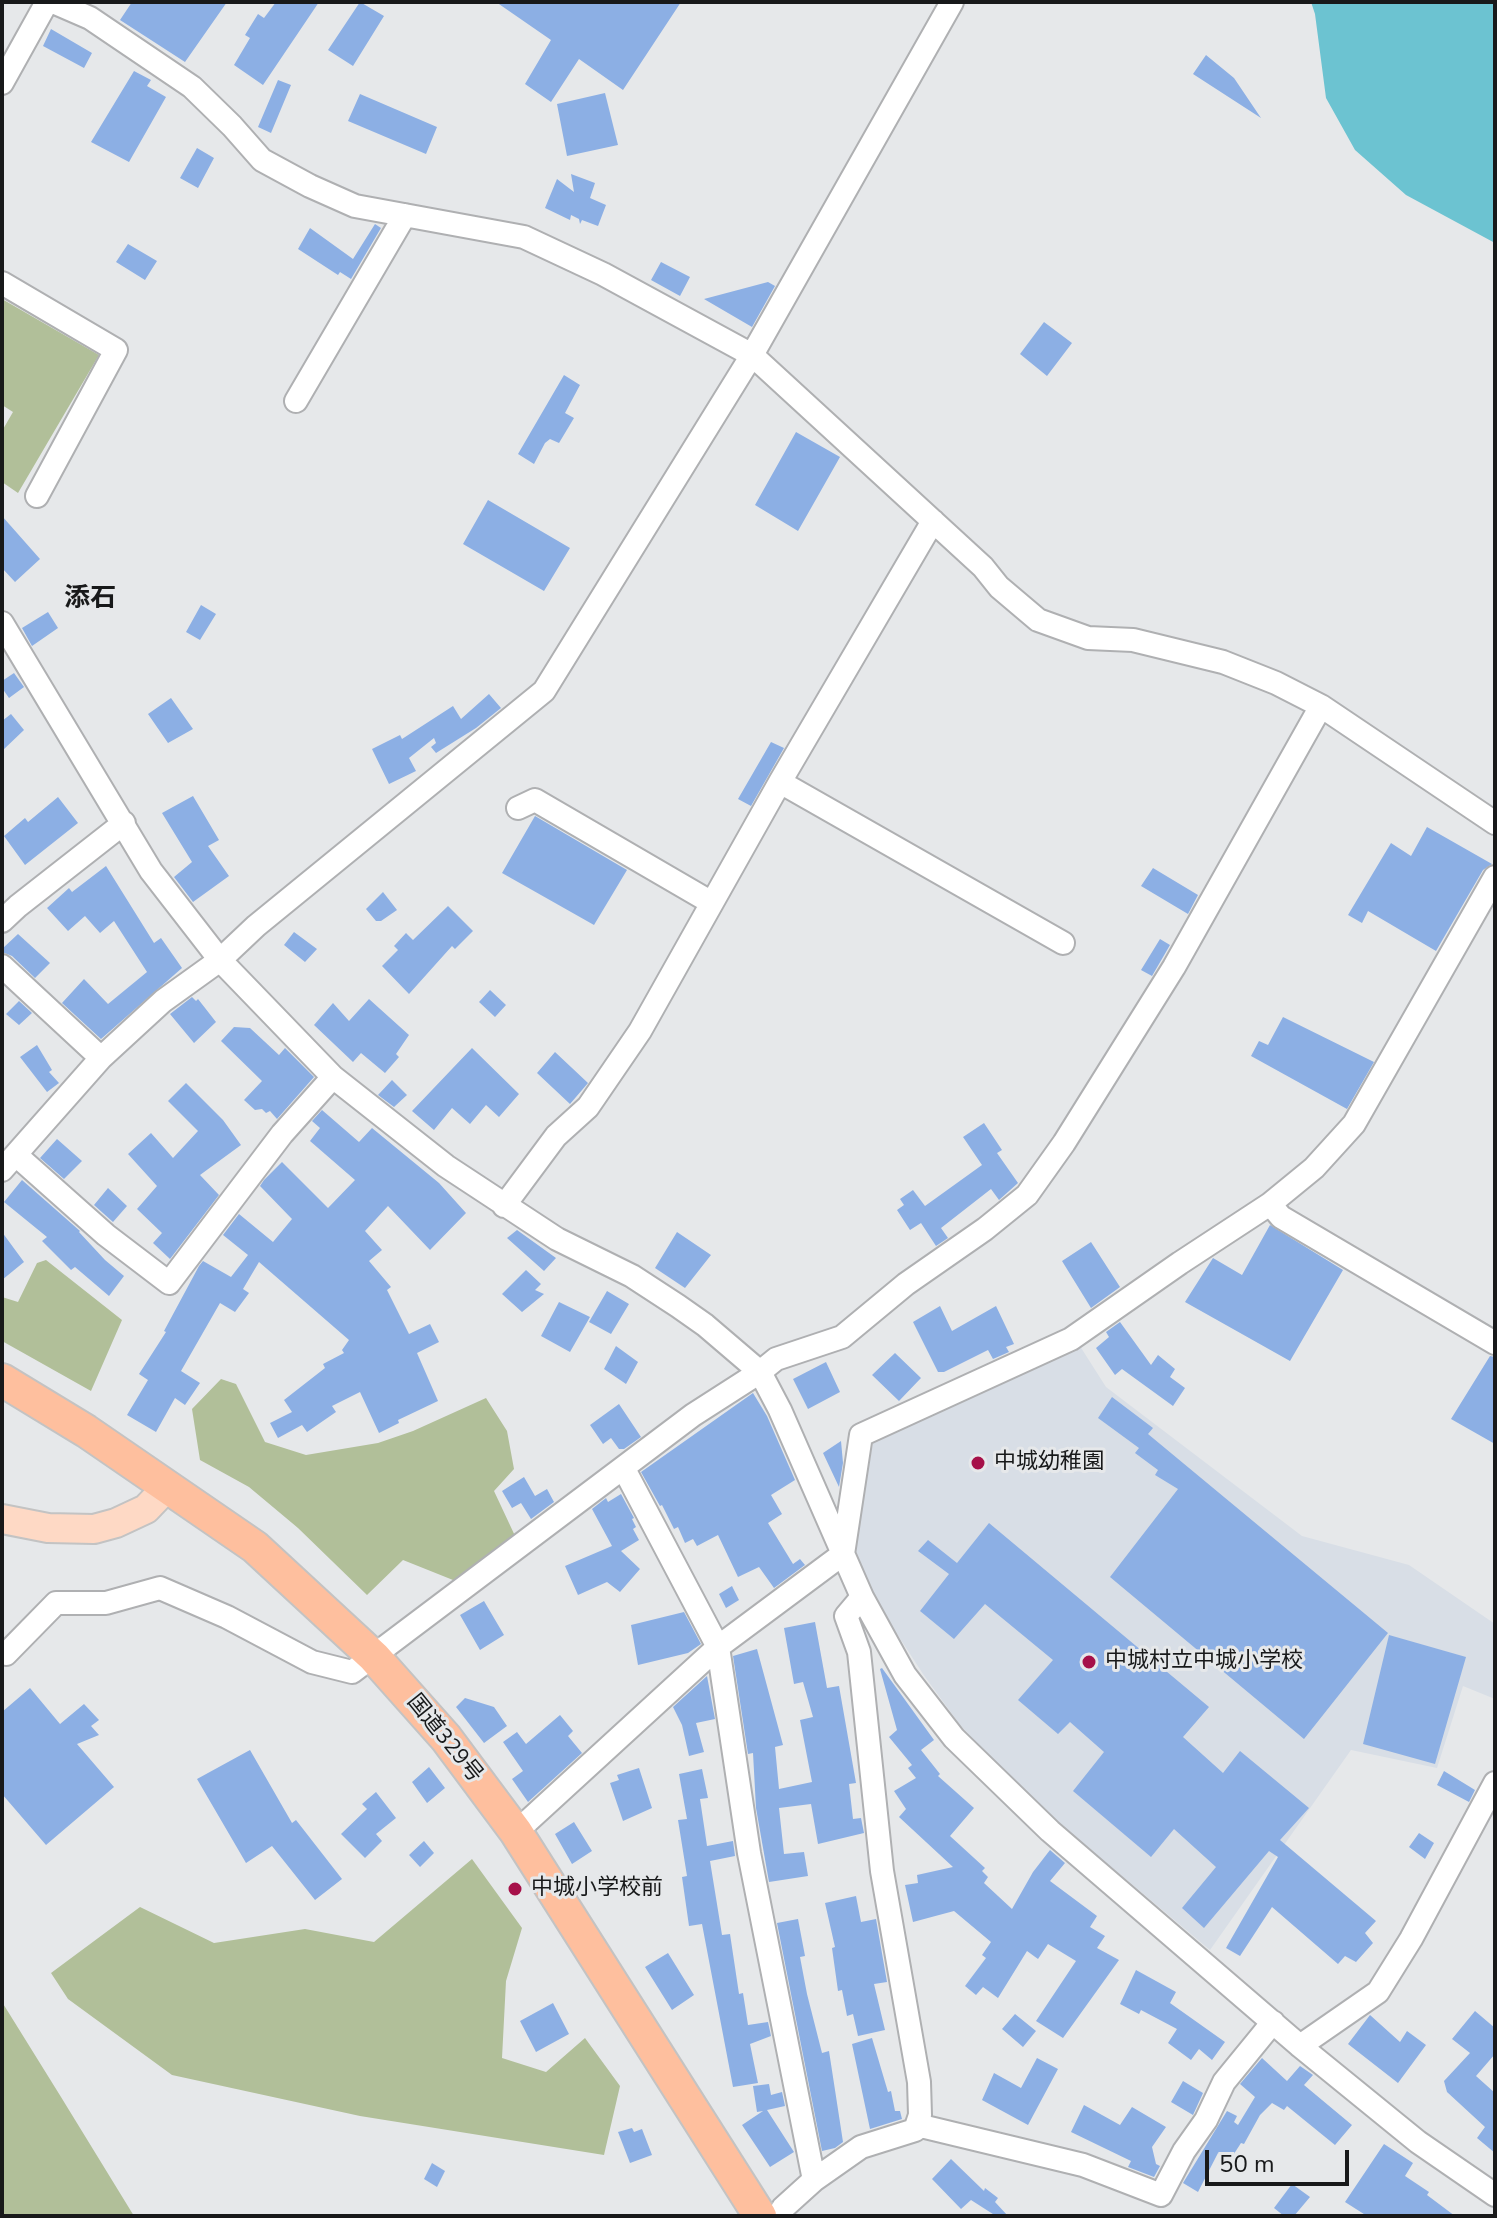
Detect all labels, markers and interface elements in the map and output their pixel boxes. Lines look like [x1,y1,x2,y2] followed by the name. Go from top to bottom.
[64,584,116,616] district label: 添石
[994,1450,1104,1476] place label: 中城幼稚園
[969,1454,987,1472] marker: 中城幼稚園
[1105,1649,1303,1675] place label: 中城村立中城小学校
[1080,1653,1098,1671] marker: 中城村立中城小学校
[401,1690,487,1788] street label: 国道329号
[531,1876,663,1902] place label: 中城小学校前
[506,1880,524,1898] marker: 中城小学校前
[1209,2134,1353,2184] scale bar
[1219,2148,1275,2180] text: 50 m

